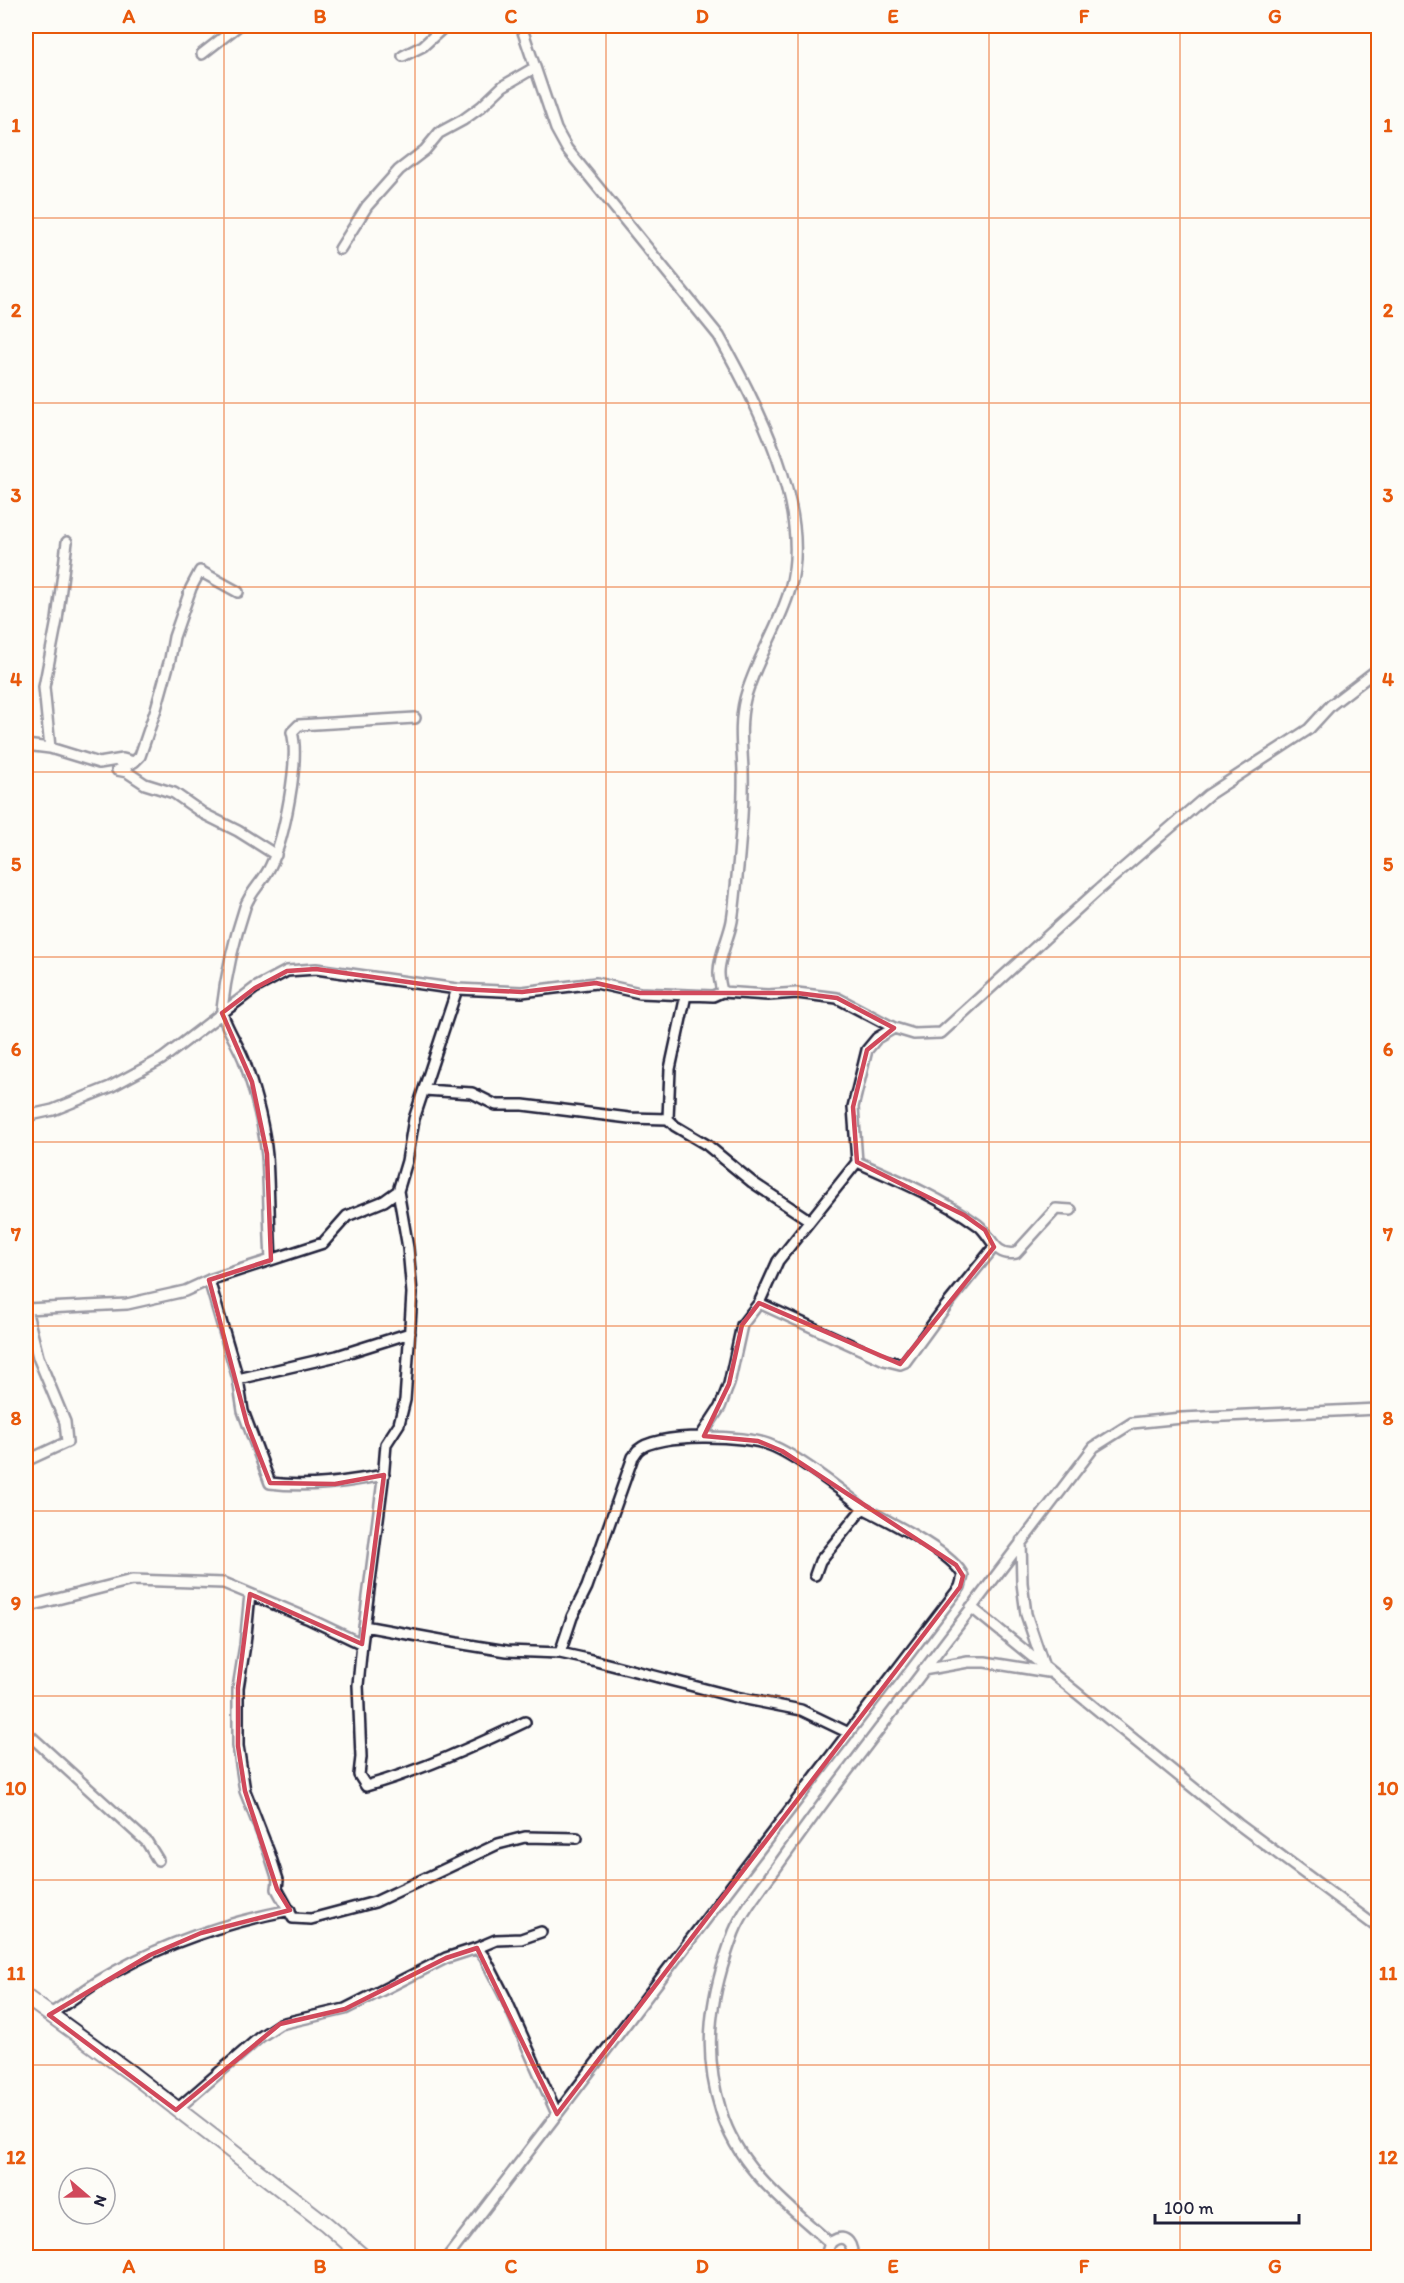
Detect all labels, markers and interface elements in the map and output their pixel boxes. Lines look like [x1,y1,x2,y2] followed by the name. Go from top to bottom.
[122,4,136,28] text: A
[314,4,327,28] text: B
[505,4,518,28] text: C
[695,4,709,28] text: D
[887,4,899,28] text: E
[1079,4,1090,28] text: F
[1268,4,1282,28] text: G
[11,113,21,137] text: 1
[1383,113,1393,137] text: 1
[11,298,22,322] text: 2
[1383,298,1394,322] text: 2
[11,483,22,507] text: 3
[1383,483,1394,507] text: 3
[10,667,22,691] text: 4
[1382,667,1394,691] text: 4
[11,852,22,876] text: 5
[1383,852,1394,876] text: 5
[11,1037,22,1061] text: 6
[1383,1037,1394,1061] text: 6
[10,1222,21,1246] text: 7
[1382,1222,1393,1246] text: 7
[11,1406,22,1430] text: 8
[1383,1406,1394,1430] text: 8
[11,1591,21,1615] text: 9
[1383,1591,1393,1615] text: 9
[5,1776,27,1800] text: 10
[1377,1776,1399,1800] text: 10
[7,1961,26,1985] text: 11
[1379,1961,1398,1985] text: 11
[6,2145,26,2169] text: 12
[1378,2145,1398,2169] text: 12
[57,2166,117,2226] north arrow
[1155,2187,1299,2225] scale bar
[90,2193,111,2209] text: N
[1164,2197,1214,2219] text: 100 m
[122,2254,136,2278] text: A
[314,2254,327,2278] text: B
[505,2254,518,2278] text: C
[695,2254,709,2278] text: D
[887,2254,899,2278] text: E
[1079,2254,1090,2278] text: F
[1268,2254,1282,2278] text: G

